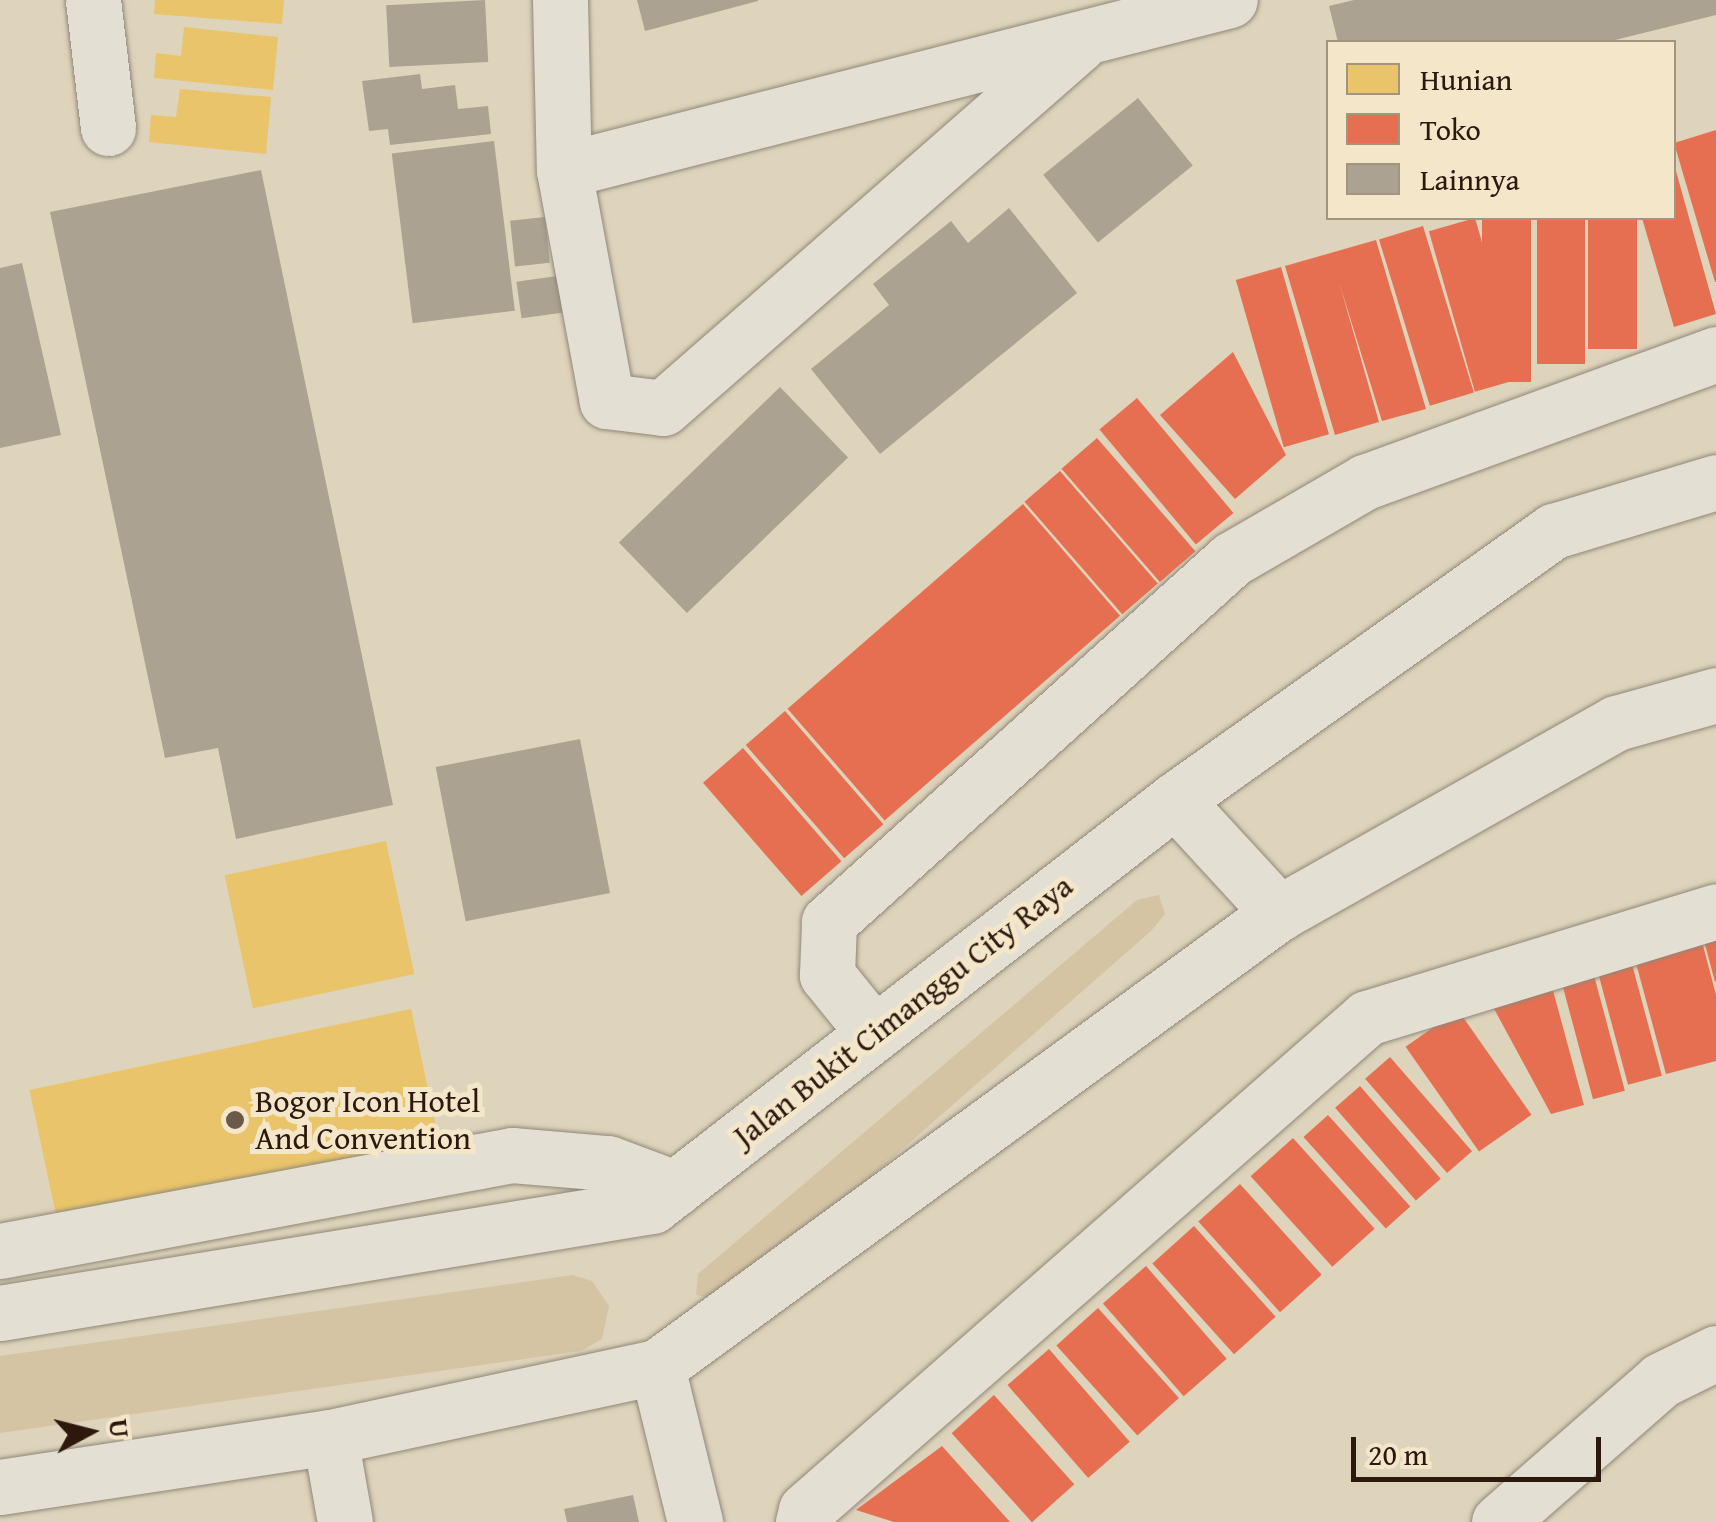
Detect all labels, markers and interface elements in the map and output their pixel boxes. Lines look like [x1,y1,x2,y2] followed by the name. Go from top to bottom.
[1326,40,1676,220] legend
[1420,57,1512,101] text: Hunian
[1420,107,1481,151] text: Toko
[1420,157,1520,201] text: Lainnya
[726,867,1080,1155] street label: Jalan Bukit Cimanggu City Raya
[255,1083,480,1158] place label: Bogor Icon Hotel And Convention
[224,1109,246,1131] marker: Bogor Icon Hotel And Convention
[40,1382,140,1482] north arrow
[99,1416,142,1440] text: U
[1356,1417,1606,1479] scale bar
[1368,1432,1428,1476] text: 20 m

